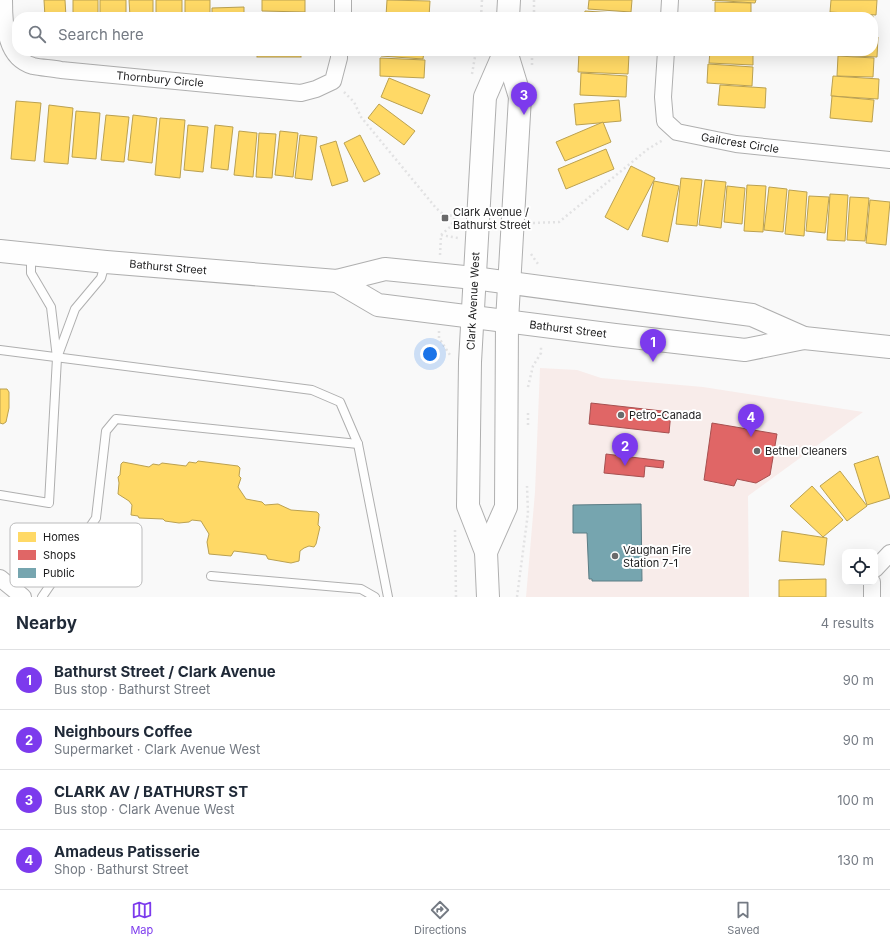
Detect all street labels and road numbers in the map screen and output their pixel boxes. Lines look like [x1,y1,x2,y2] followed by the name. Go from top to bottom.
[116,68,204,90] street label: Thornbury Circle
[700,130,780,156] street label: Gailcrest Circle
[463,251,483,350] street label: Clark Avenue West
[129,257,208,277] street label: Bathurst Street
[529,317,608,341] street label: Bathurst Street

